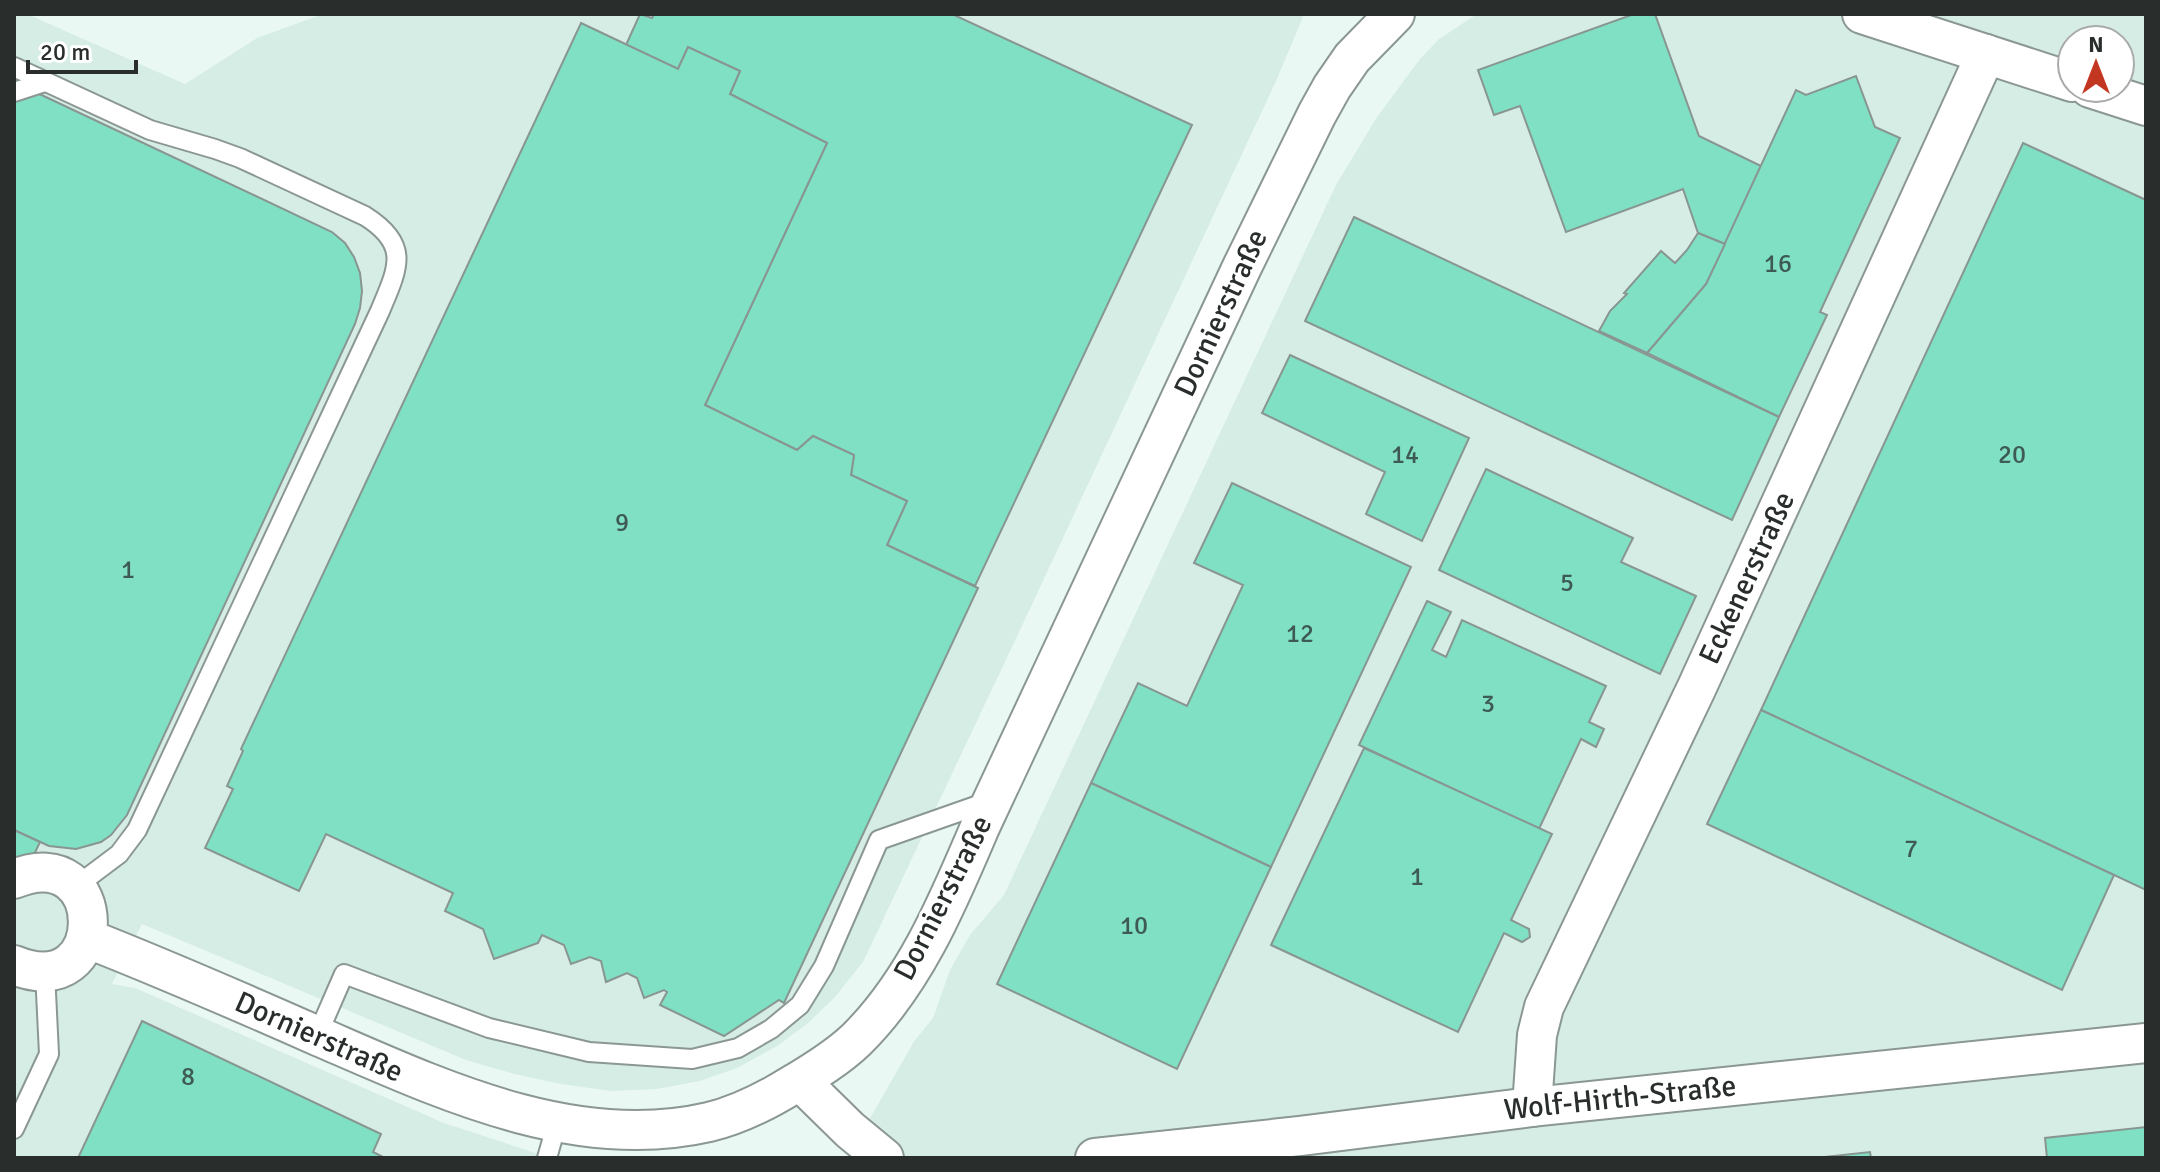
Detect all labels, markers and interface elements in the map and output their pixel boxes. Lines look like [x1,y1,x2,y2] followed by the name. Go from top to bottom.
[28,24,136,74] scale bar
[2056,24,2136,104] north arrow
[2088,31,2104,58] text: N
[40,37,90,67] text: 20 m
[1166,224,1276,402] street label: Dornierstraße
[1764,248,1792,280] house number: 16
[1391,439,1419,471] house number: 14
[1998,439,2026,471] house number: 20
[1691,486,1803,670] street label: Eckenerstraße
[615,507,629,539] house number: 9
[121,554,135,586] house number: 1
[1560,567,1574,599] house number: 5
[1286,618,1314,650] house number: 12
[1481,688,1495,720] house number: 3
[886,809,1000,987] street label: Dornierstraße
[1904,833,1918,865] house number: 7
[1410,861,1424,893] house number: 1
[1120,910,1148,942] house number: 10
[229,983,409,1091] street label: Dornierstraße
[181,1061,195,1093] house number: 8
[1502,1067,1738,1129] street label: Wolf-Hirth-Straße

